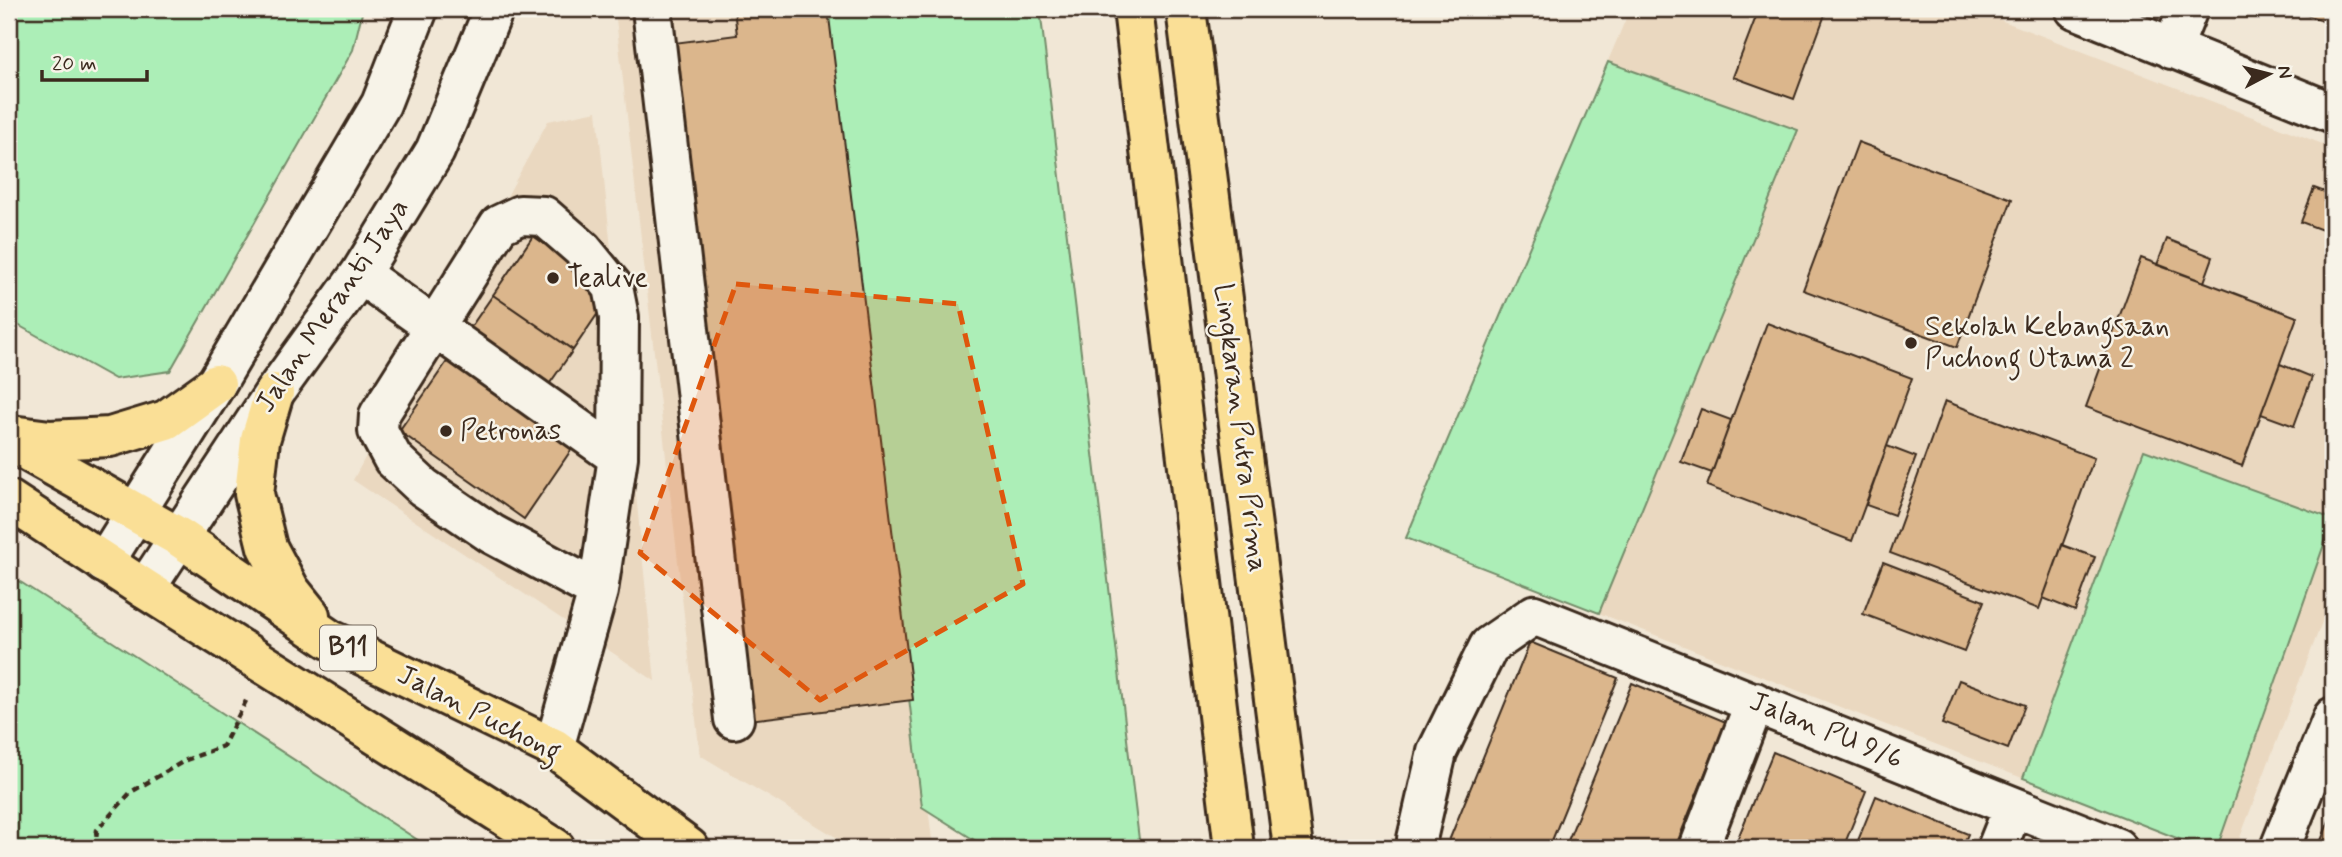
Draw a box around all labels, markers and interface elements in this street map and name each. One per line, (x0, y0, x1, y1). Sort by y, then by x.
scale bar (42, 38, 147, 82)
north arrow (2234, 38, 2304, 108)
text: 20 m (52, 50, 97, 78)
text: N (2271, 64, 2298, 80)
street label: Jalan Meranti Jaya (248, 192, 418, 420)
place label: Tealive (567, 260, 648, 297)
marker: Tealive (545, 270, 561, 286)
street label: Lingkaran Putra Prima (1202, 282, 1276, 575)
place label: Sekolah Kebangsaan Puchong Utama 2 (1925, 309, 2169, 381)
marker: Sekolah Kebangsaan Puchong Utama 2 (1903, 335, 1919, 351)
place label: Petronas (460, 413, 561, 450)
marker: Petronas (438, 423, 454, 439)
road number: B11 (320, 626, 376, 670)
street label: Jalan Puchong (389, 657, 567, 774)
street label: Jalan PU 9/6 (1744, 683, 1908, 779)

